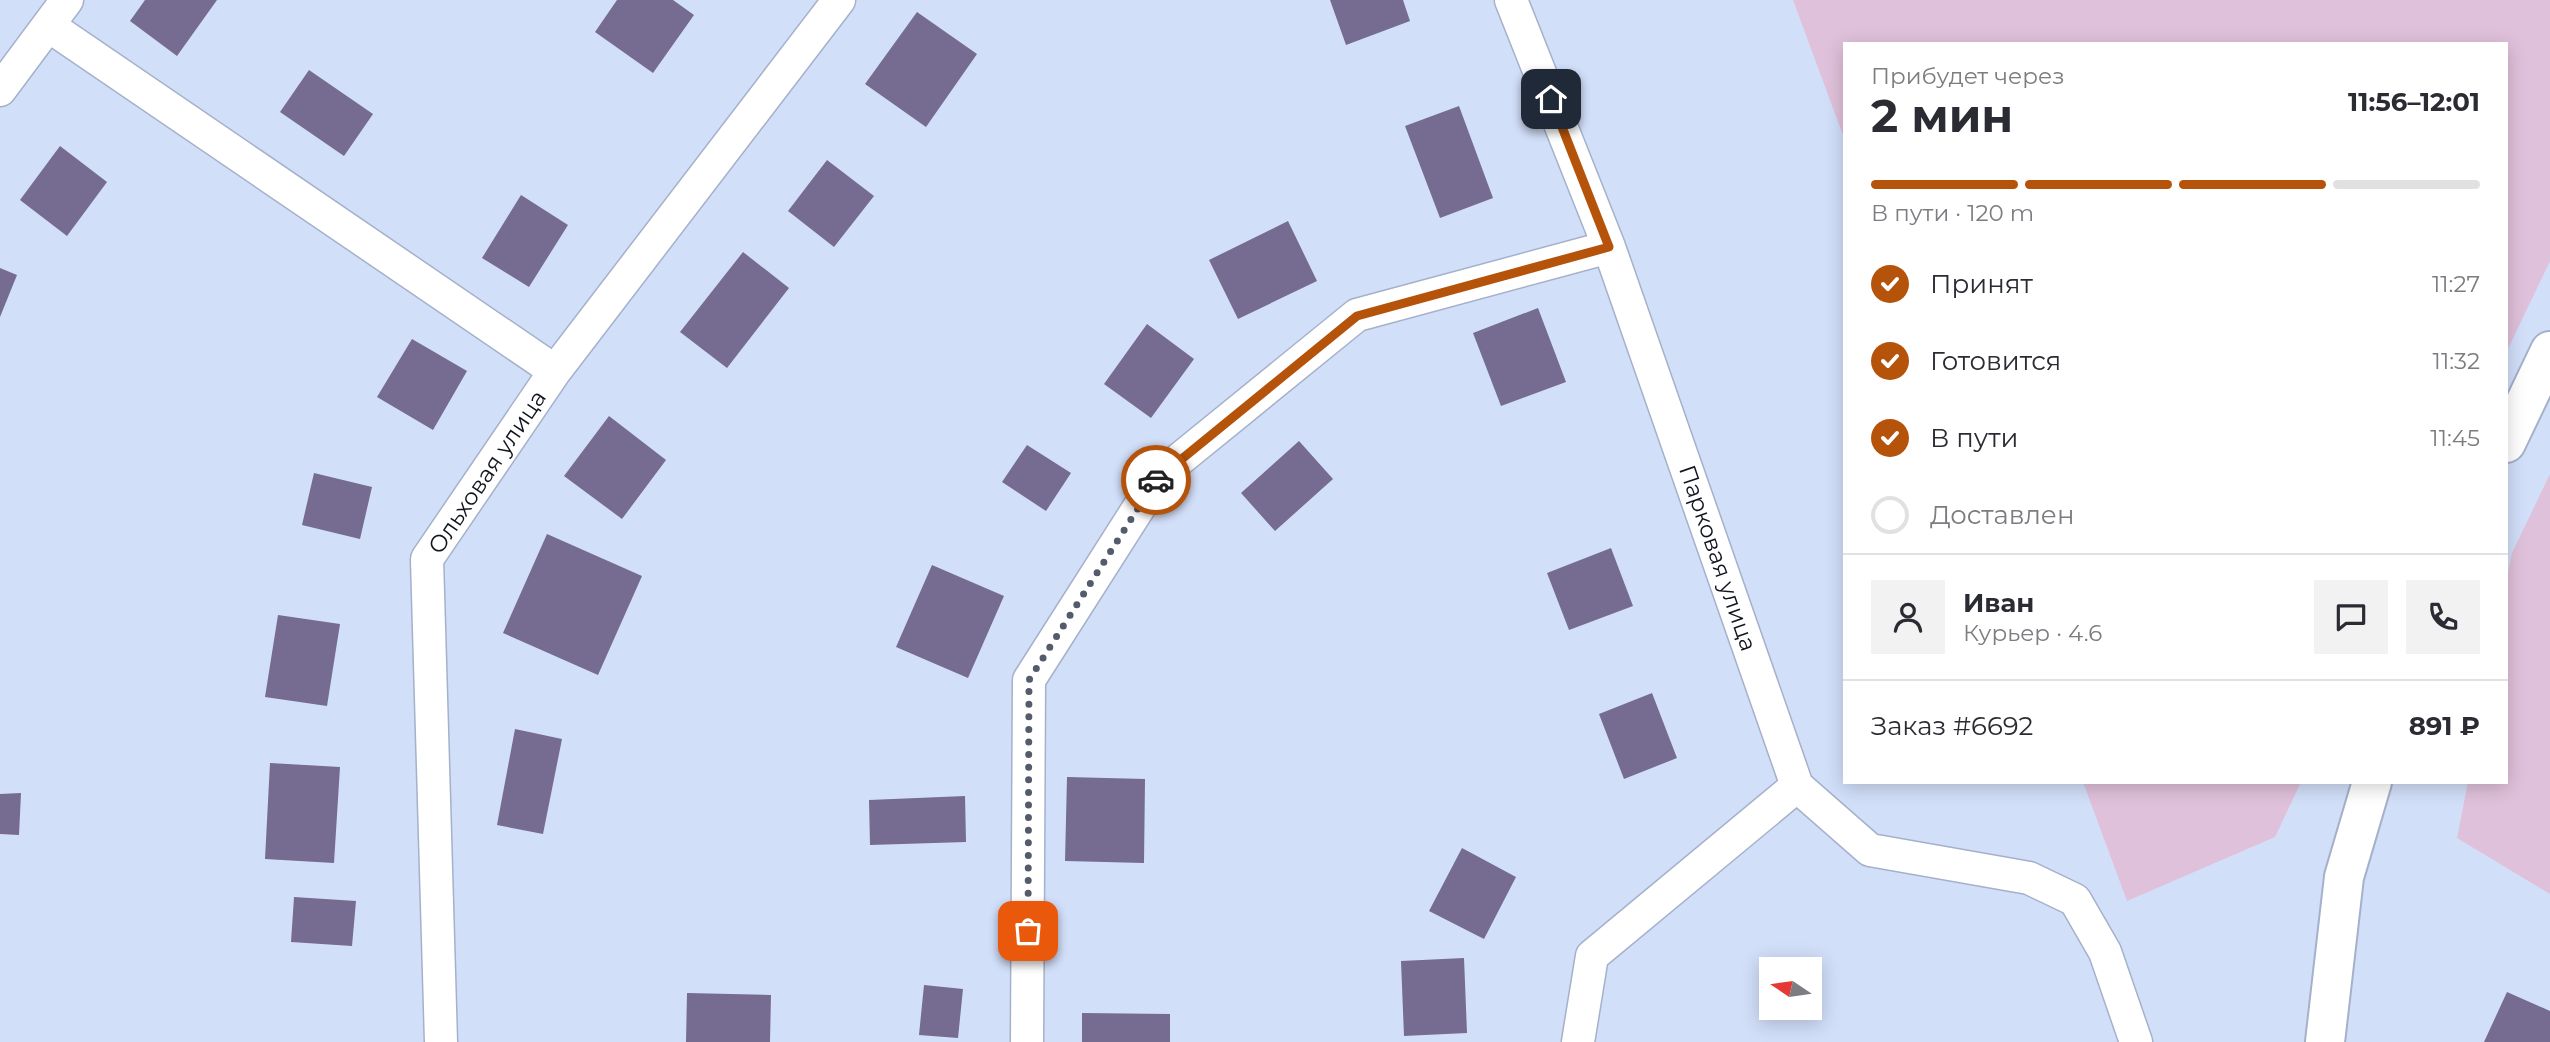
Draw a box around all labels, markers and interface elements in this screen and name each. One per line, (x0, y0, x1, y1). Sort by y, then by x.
text: Прибудет через (1871, 62, 2065, 90)
pin (1521, 69, 1581, 129)
icon: home (1532, 80, 1570, 118)
text: 11:56–12:01 (2348, 86, 2480, 118)
text: 2 мин (1871, 87, 2013, 144)
text: В пути · 120 m (1871, 199, 2034, 227)
icon: check (1871, 265, 1909, 303)
text: Принят (1930, 268, 2033, 300)
text: 11:27 (2432, 270, 2480, 298)
icon: check (1871, 342, 1909, 380)
text: Готовится (1930, 345, 2061, 377)
text: 11:32 (2433, 347, 2480, 375)
street label: Ольховая улица (422, 385, 552, 559)
icon: check (1871, 419, 1909, 457)
text: В пути (1930, 422, 2019, 454)
text: 11:45 (2430, 424, 2480, 452)
courier (1121, 445, 1191, 515)
icon: car (1137, 461, 1175, 499)
street label: Парковая улица (1673, 461, 1763, 655)
text: Доставлен (1930, 499, 2075, 531)
button: person (1871, 580, 1945, 654)
button: chat (2314, 580, 2388, 654)
button: phone (2406, 580, 2480, 654)
text: Иван (1963, 587, 2034, 619)
text: Курьер · 4.6 (1963, 619, 2102, 647)
text: Заказ #6692 (1871, 710, 2033, 742)
text: 891 ₽ (2409, 710, 2480, 742)
pin (998, 901, 1058, 961)
icon: bag (1009, 912, 1047, 950)
north arrow (1759, 957, 1822, 1020)
map controls (1759, 957, 1822, 1020)

